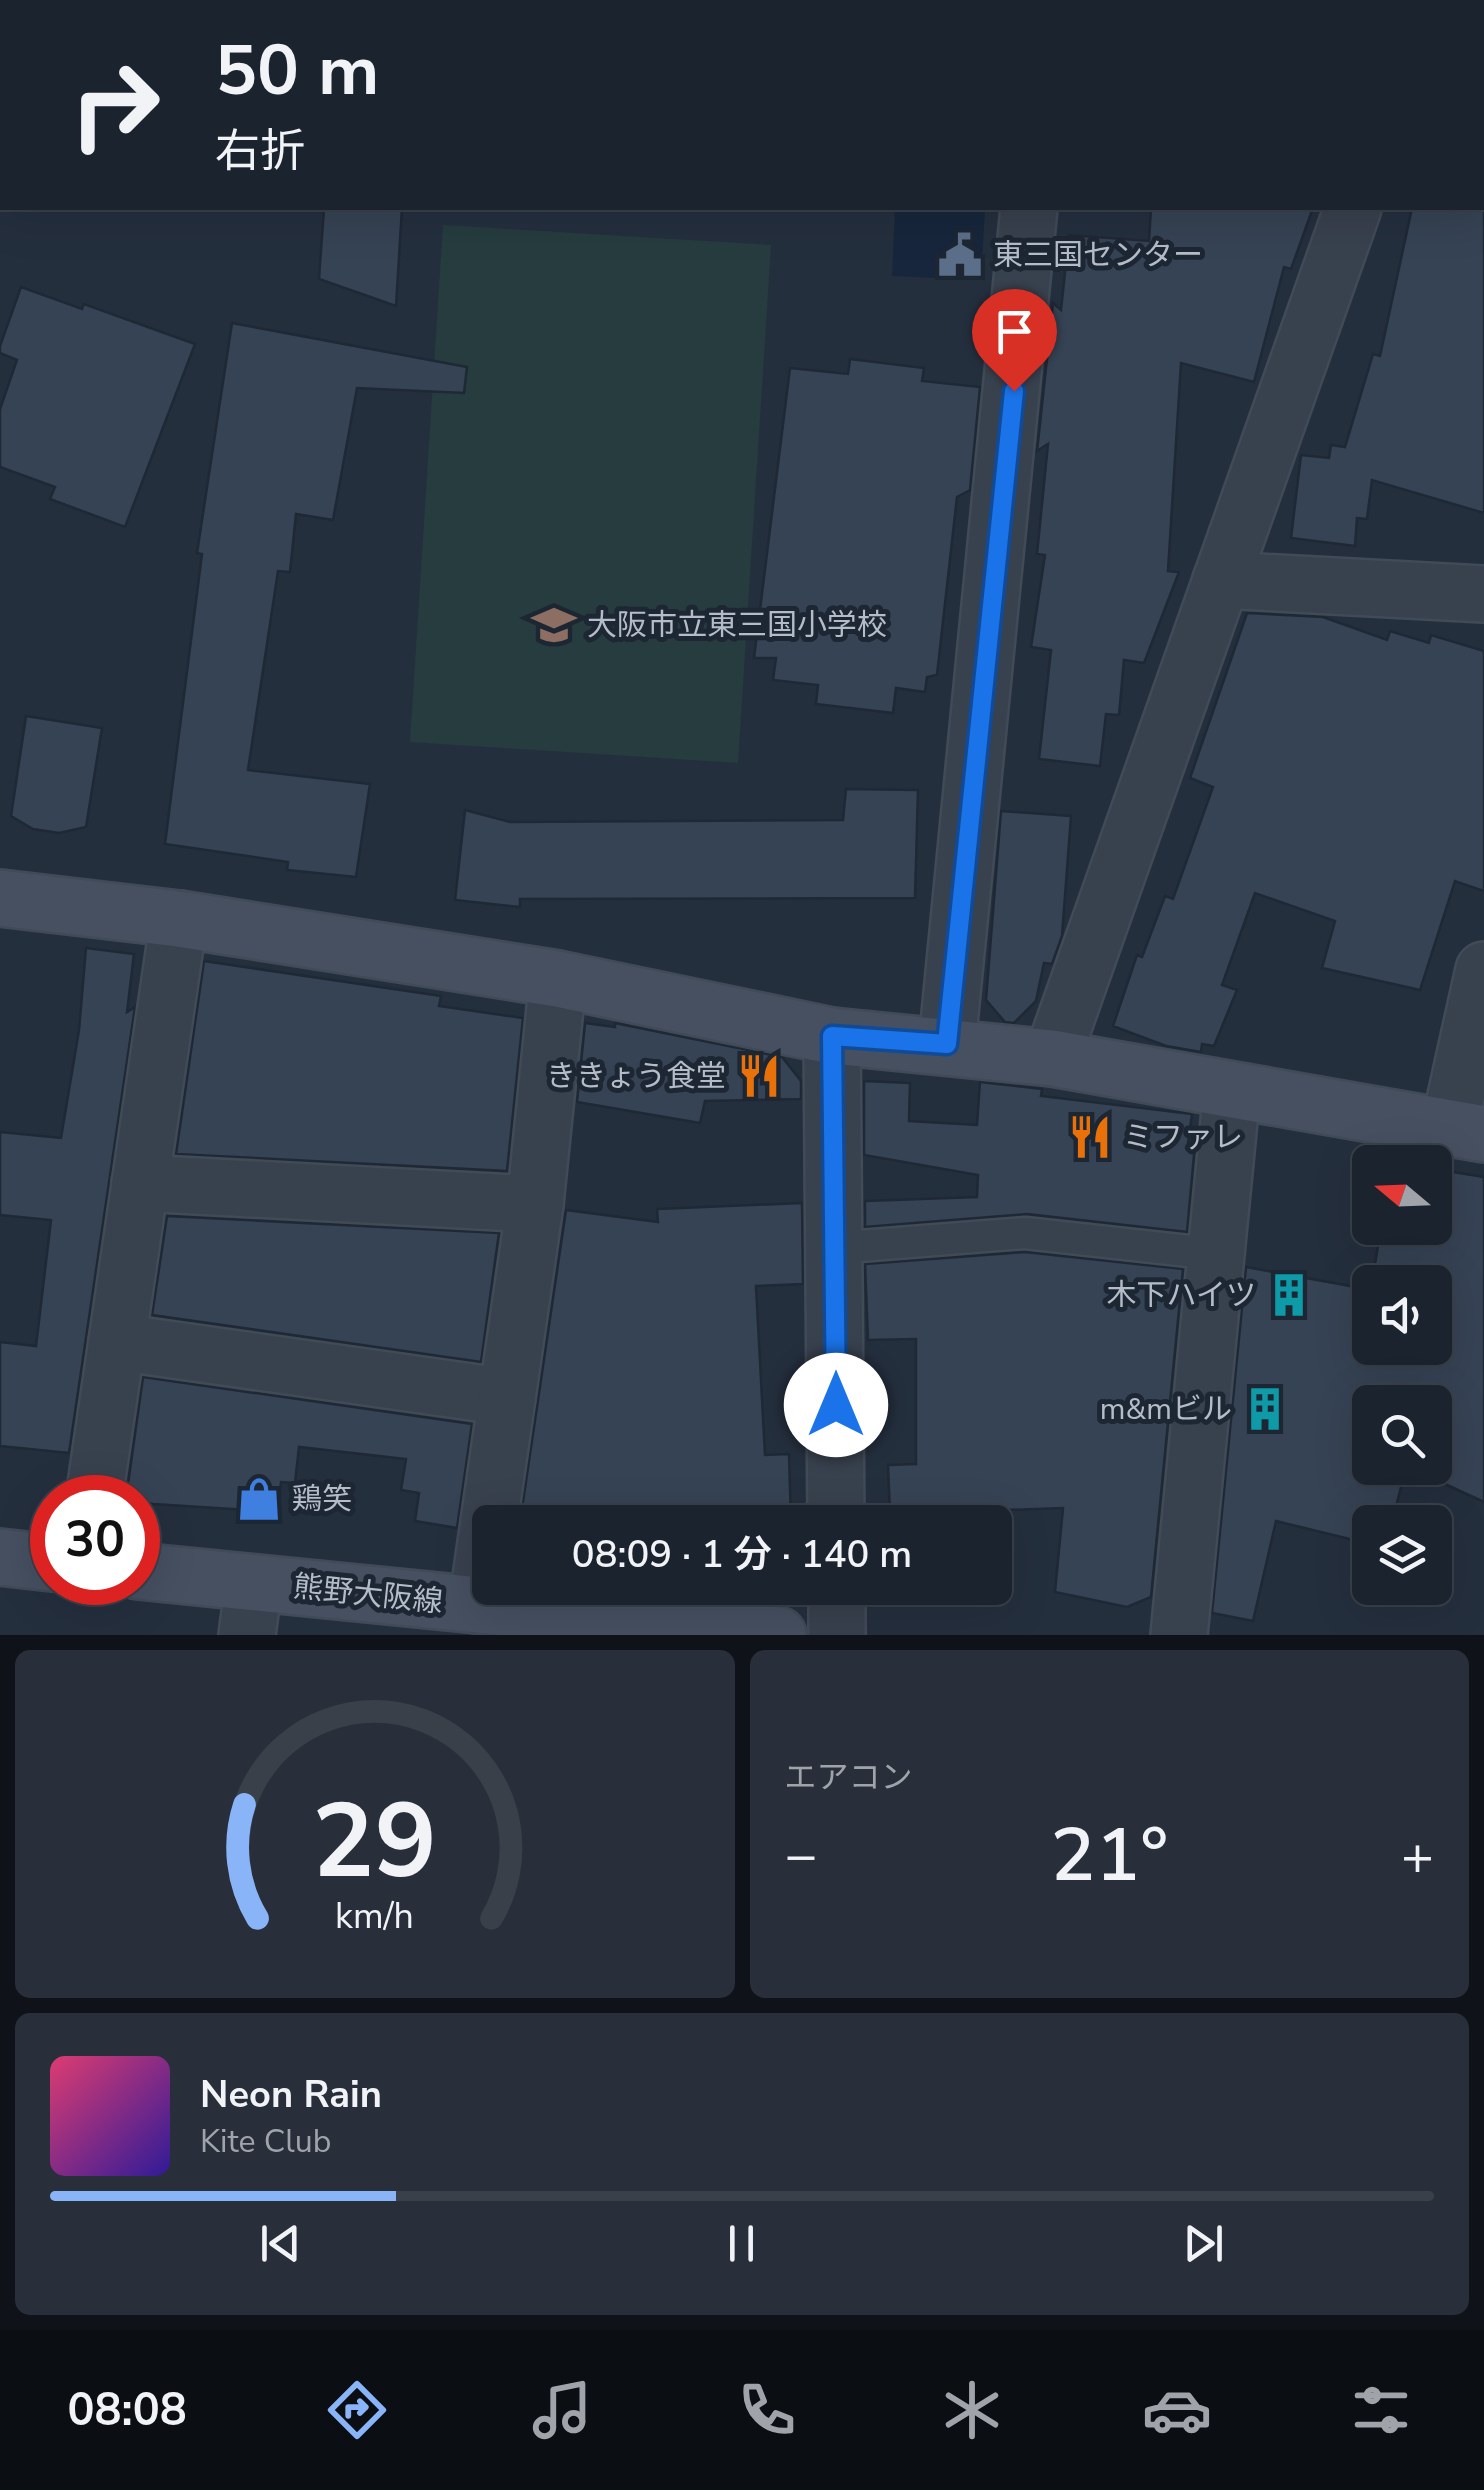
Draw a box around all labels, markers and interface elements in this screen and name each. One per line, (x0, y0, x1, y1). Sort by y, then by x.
text: 50 m (215, 23, 379, 119)
icon: right (50, 40, 180, 170)
text: 右折 (215, 121, 305, 182)
public building icon: 東三国センター (936, 231, 984, 279)
place label: 東三国センター (993, 235, 1203, 276)
pin (972, 289, 1057, 392)
icon: arrive (987, 304, 1042, 359)
school or university icon: 大阪市立東三国小学校 (530, 601, 578, 649)
place label: 大阪市立東三国小学校 (587, 605, 887, 646)
restaurant icon: ききょう食堂 (735, 1052, 783, 1100)
place label: ききょう食堂 (546, 1056, 726, 1097)
restaurant icon: ミファレ (1066, 1113, 1114, 1161)
place label: ミファレ (1123, 1117, 1243, 1158)
north arrow (1352, 1145, 1452, 1245)
map controls (1352, 1145, 1452, 1605)
button: sound (1352, 1265, 1452, 1365)
building icon: 木下ハイツ (1265, 1271, 1313, 1319)
place label: 木下ハイツ (1107, 1275, 1256, 1316)
position arrow (784, 1353, 888, 1457)
building icon: m&mビル (1241, 1385, 1289, 1433)
button: search (1352, 1385, 1452, 1485)
place label: m&mビル (1100, 1389, 1232, 1430)
speed limit sign: 30 (30, 1475, 160, 1605)
shop icon: 鶏笑 (235, 1475, 283, 1523)
place label: 鶏笑 (292, 1479, 352, 1520)
button: layers (1352, 1505, 1452, 1605)
text: 08:09 · 1 分 · 140 m (572, 1529, 912, 1580)
street label: 熊野大阪線 (291, 1566, 445, 1623)
text: エアコン (785, 1756, 913, 1799)
text: 29 (312, 1771, 437, 1913)
text: 21° (1050, 1804, 1168, 1906)
text: − (785, 1818, 818, 1893)
text: + (1401, 1818, 1434, 1893)
text: km/h (335, 1892, 414, 1941)
text: Neon Rain (200, 2069, 382, 2120)
text: Kite Club (200, 2120, 331, 2163)
icon: previous (253, 2216, 308, 2271)
icon: pause (714, 2216, 769, 2271)
icon: next (1176, 2216, 1231, 2271)
icon: directions (322, 2375, 392, 2445)
icon: music (527, 2375, 597, 2445)
icon: phone (732, 2375, 802, 2445)
icon: climate (937, 2375, 1007, 2445)
icon: car (1142, 2375, 1212, 2445)
icon: filters (1346, 2375, 1416, 2445)
text: 08:08 (67, 2380, 187, 2441)

